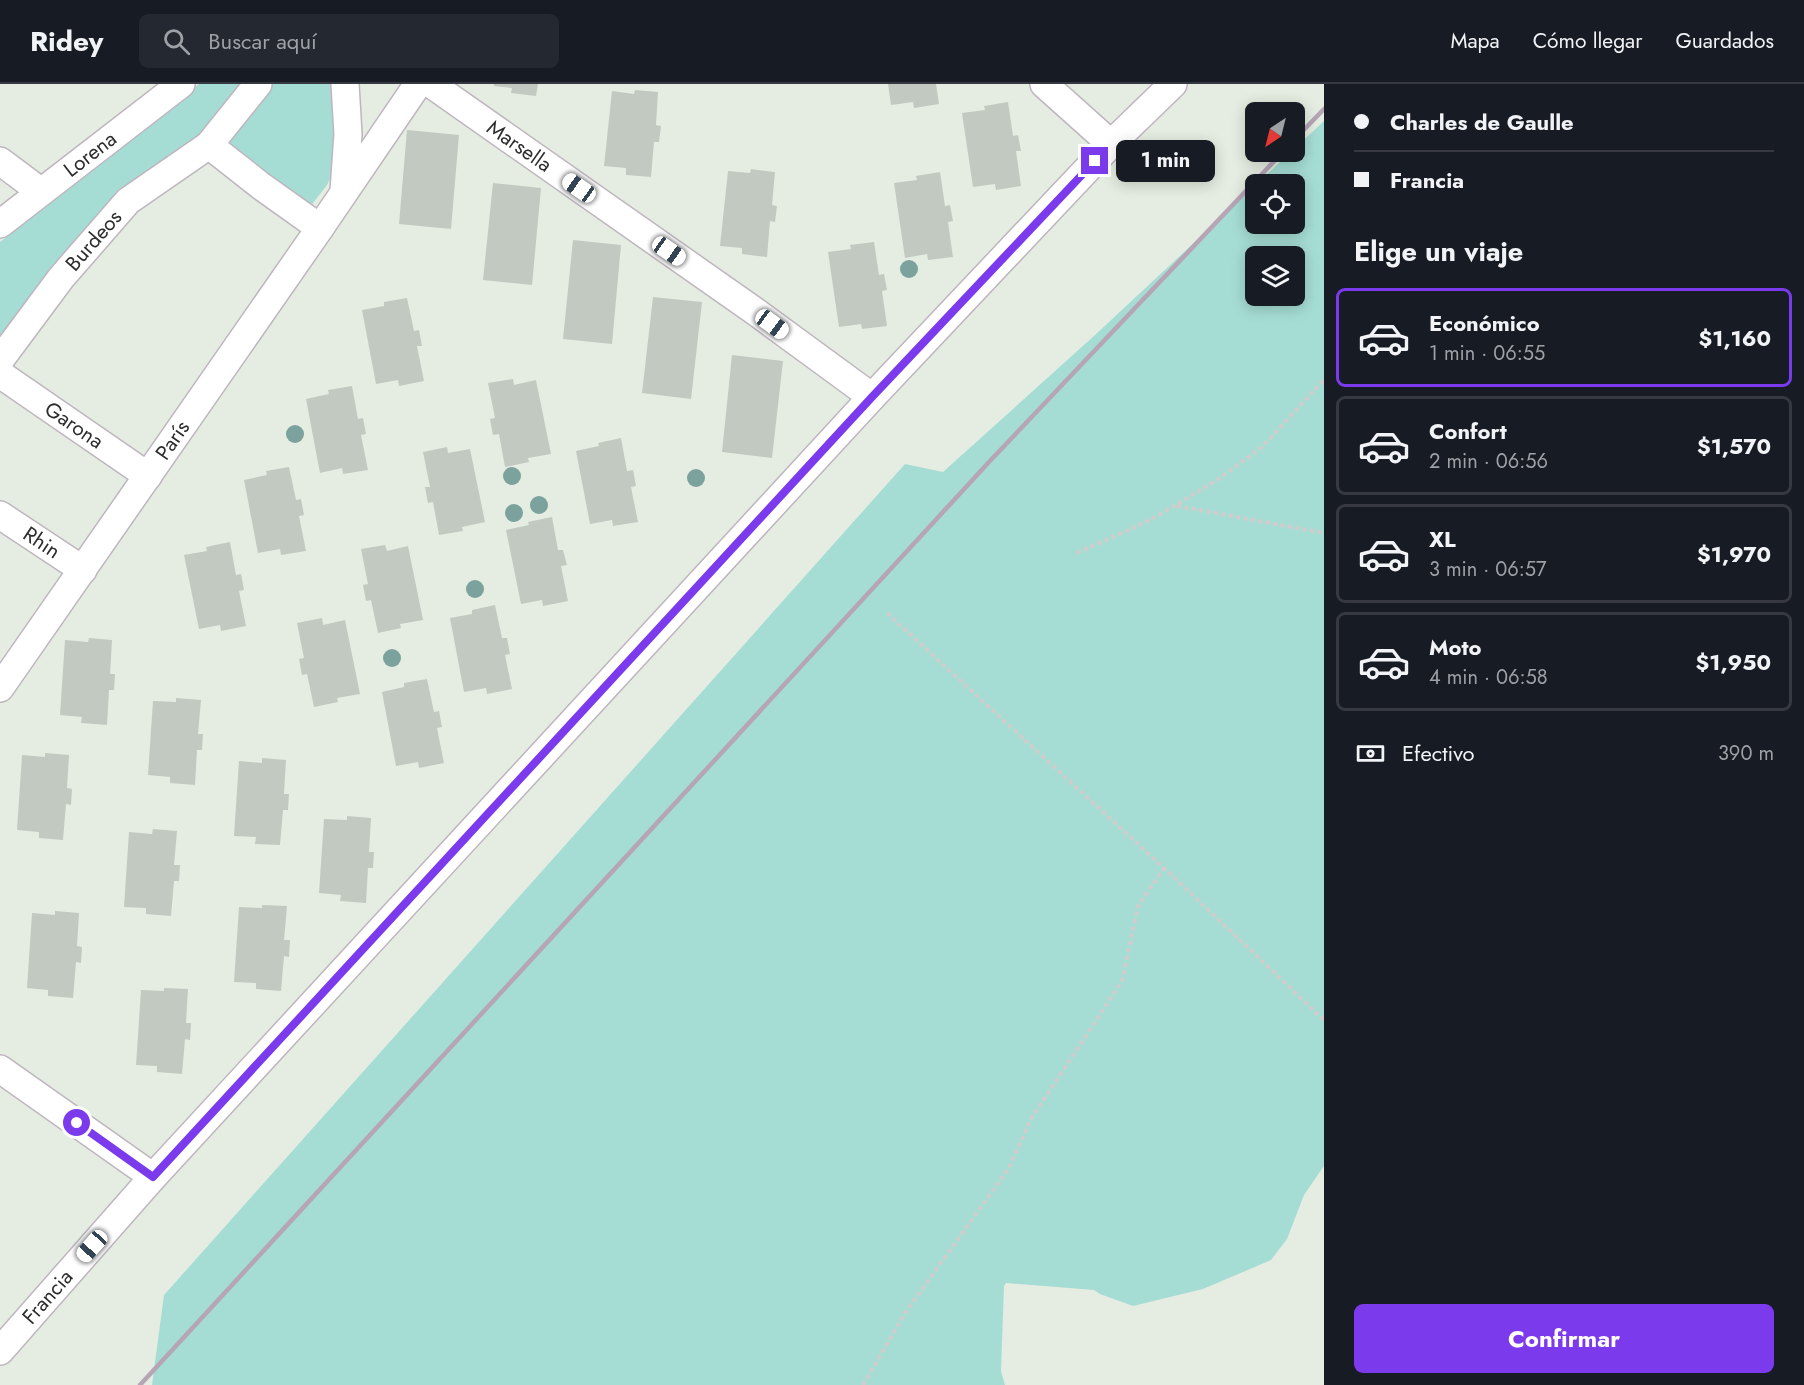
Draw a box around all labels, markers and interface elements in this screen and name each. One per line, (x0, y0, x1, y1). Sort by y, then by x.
search box (139, 14, 559, 68)
text: Ridey (30, 21, 103, 62)
icon: search (160, 25, 193, 58)
text: Buscar aquí (208, 25, 317, 57)
text: Mapa (1450, 26, 1500, 56)
text: Cómo llegar (1533, 26, 1642, 56)
text: Guardados (1675, 26, 1774, 56)
north arrow (1245, 102, 1305, 162)
map controls (1245, 102, 1305, 306)
text: Charles de Gaulle (1390, 106, 1574, 138)
street label: Marsella (481, 113, 558, 179)
street label: Lorena (57, 124, 123, 184)
callout: 1 min (1116, 140, 1215, 182)
text: 1 min (1141, 146, 1190, 175)
route end (1081, 147, 1108, 174)
text: Francia (1390, 164, 1464, 196)
car (559, 170, 599, 206)
button: locate (1245, 174, 1305, 234)
street label: Burdeos (59, 203, 129, 278)
text: Elige un viaje (1354, 232, 1523, 271)
car (649, 233, 689, 269)
button: layers (1245, 246, 1305, 306)
car (752, 306, 792, 342)
text: Económico (1429, 307, 1540, 339)
icon: car (1357, 311, 1411, 365)
text: $1,160 (1699, 322, 1771, 354)
text: 1 min · 06:55 (1429, 339, 1545, 368)
street label: Garona (38, 394, 110, 456)
street label: París (148, 414, 197, 466)
text: Confort (1429, 415, 1507, 447)
icon: car (1357, 419, 1411, 473)
text: $1,570 (1697, 430, 1771, 462)
text: 2 min · 06:56 (1429, 447, 1548, 476)
street label: Rhin (17, 519, 66, 566)
text: XL (1429, 523, 1456, 555)
icon: car (1357, 527, 1411, 581)
text: $1,970 (1697, 538, 1771, 570)
text: 3 min · 06:57 (1429, 555, 1547, 584)
text: Moto (1429, 631, 1482, 663)
icon: car (1357, 635, 1411, 689)
text: $1,950 (1696, 646, 1771, 678)
text: 4 min · 06:58 (1429, 663, 1548, 692)
icon: cash (1354, 737, 1387, 770)
text: Efectivo (1402, 737, 1475, 769)
text: 390 m (1718, 739, 1774, 768)
route start (63, 1109, 90, 1136)
car (73, 1227, 111, 1265)
street label: Francia (15, 1263, 80, 1331)
button: Confirmar (1354, 1304, 1774, 1373)

